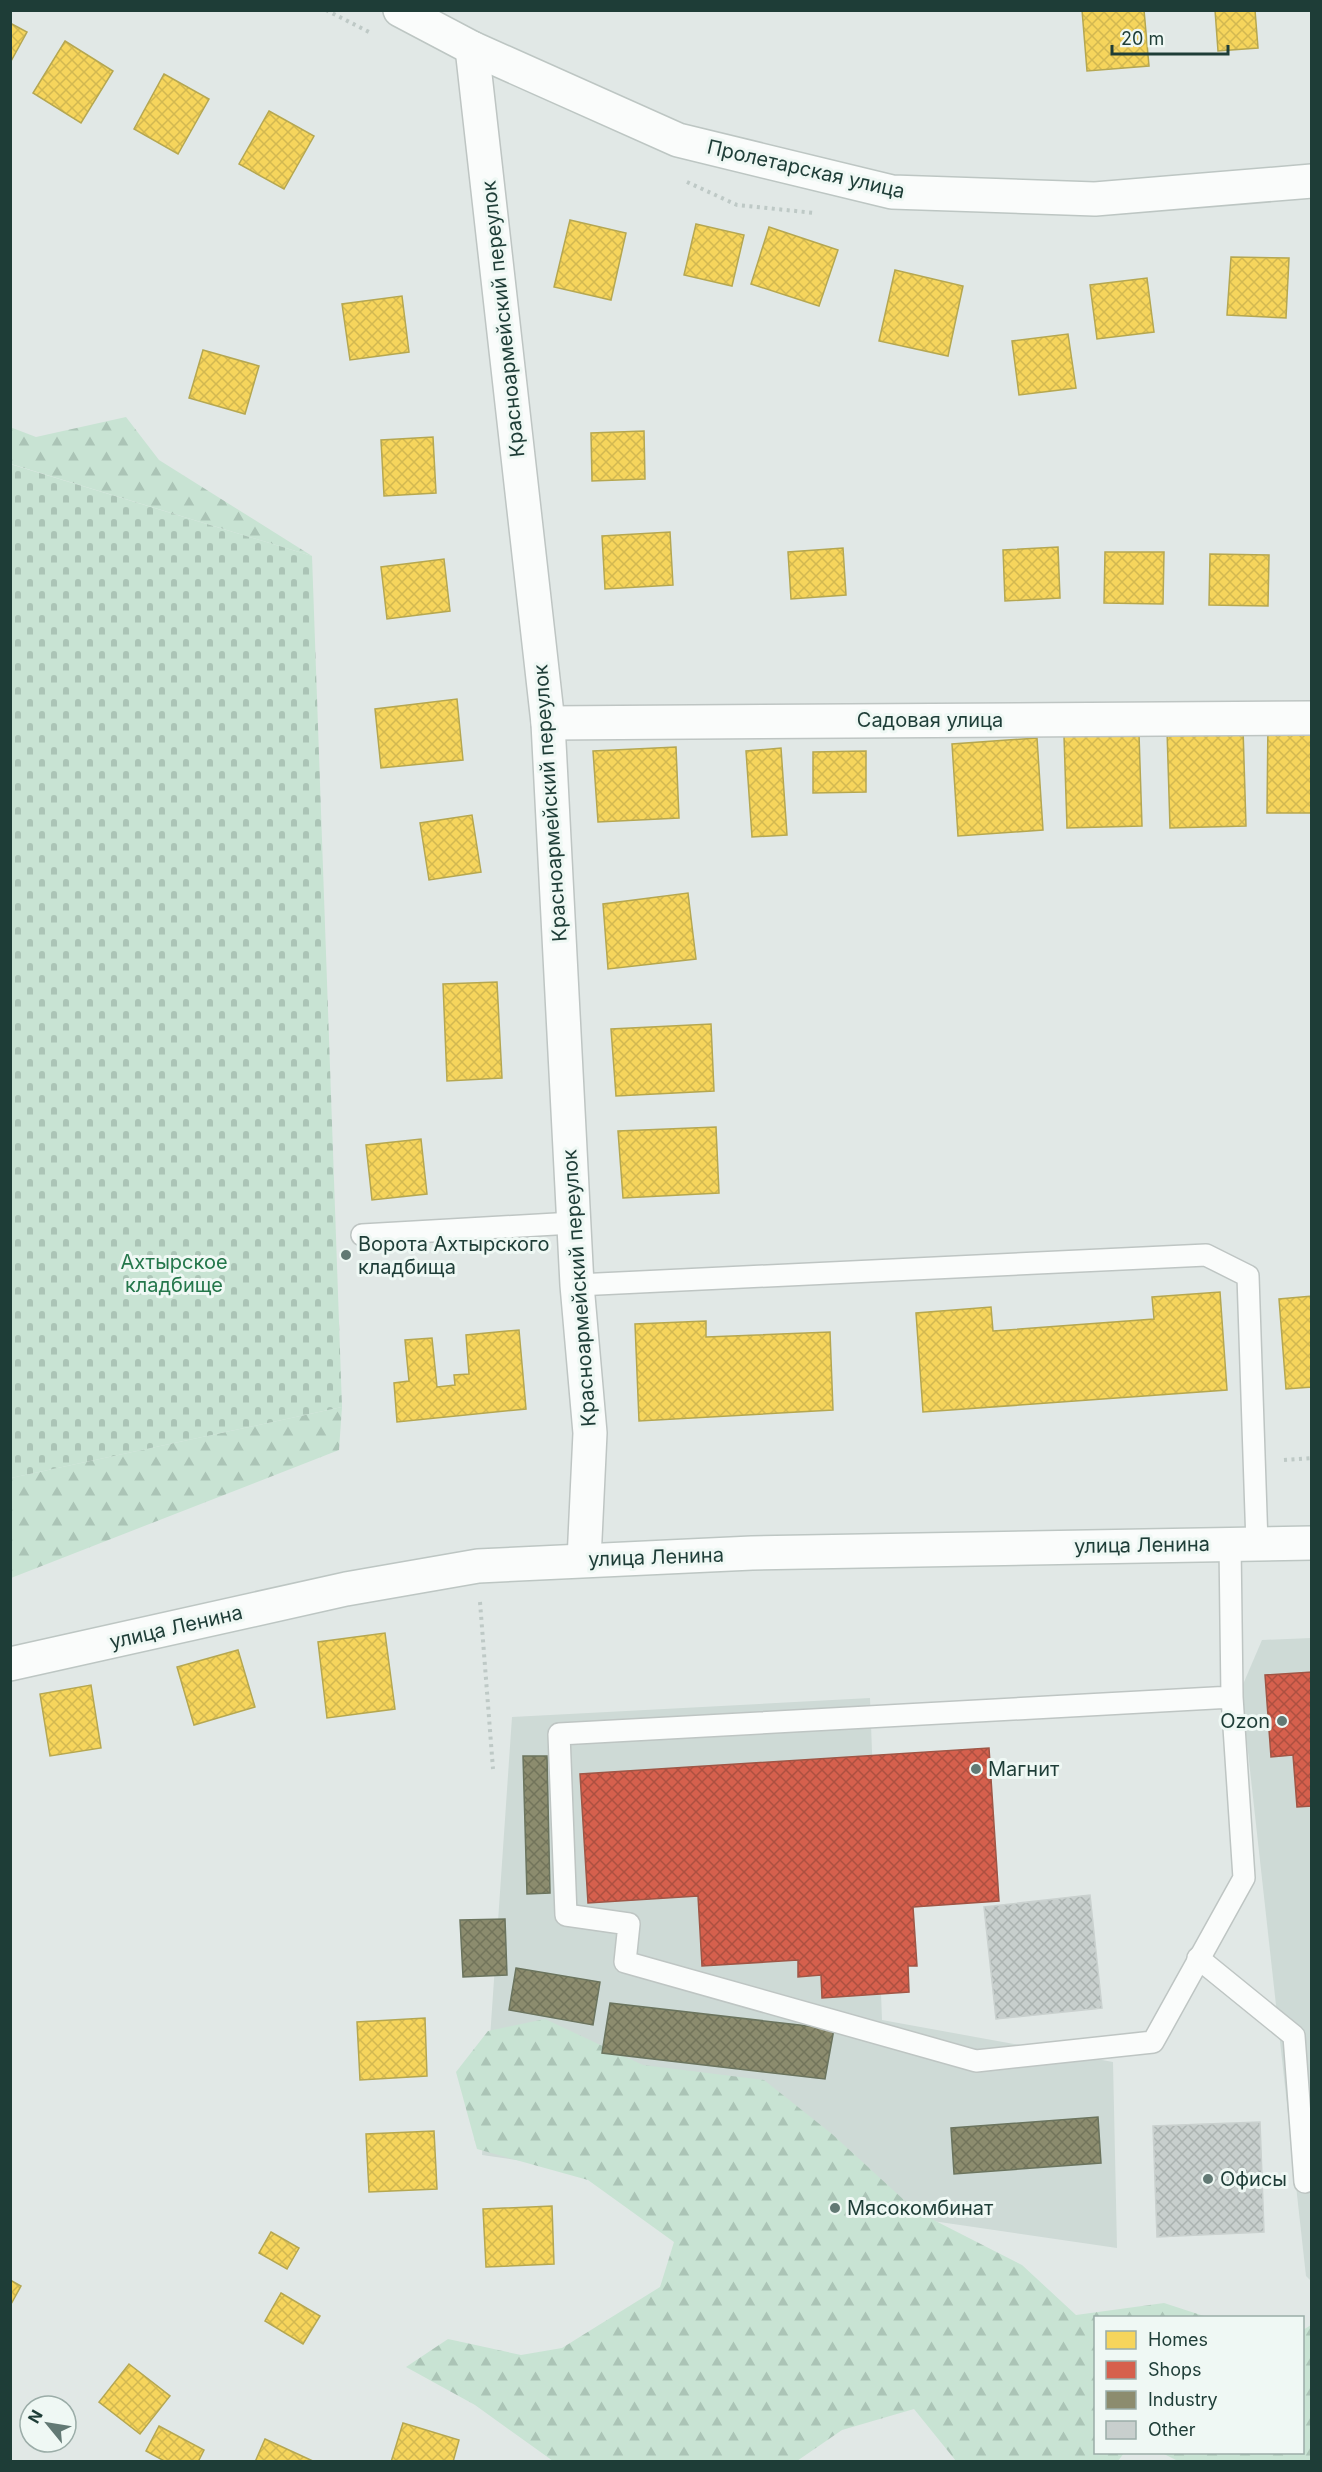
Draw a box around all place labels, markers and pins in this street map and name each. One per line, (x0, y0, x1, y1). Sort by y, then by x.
place label: Ворота Ахтырского кладбища (358, 1232, 549, 1279)
marker: Ворота Ахтырского кладбища (339, 1248, 353, 1262)
place label: Ozon (1220, 1709, 1270, 1733)
marker: Ozon (1275, 1714, 1289, 1728)
place label: Магнит (988, 1757, 1060, 1781)
marker: Магнит (969, 1762, 983, 1776)
place label: Офисы (1220, 2167, 1287, 2191)
marker: Офисы (1201, 2172, 1215, 2186)
place label: Мясокомбинат (847, 2196, 994, 2220)
marker: Мясокомбинат (828, 2201, 842, 2215)

